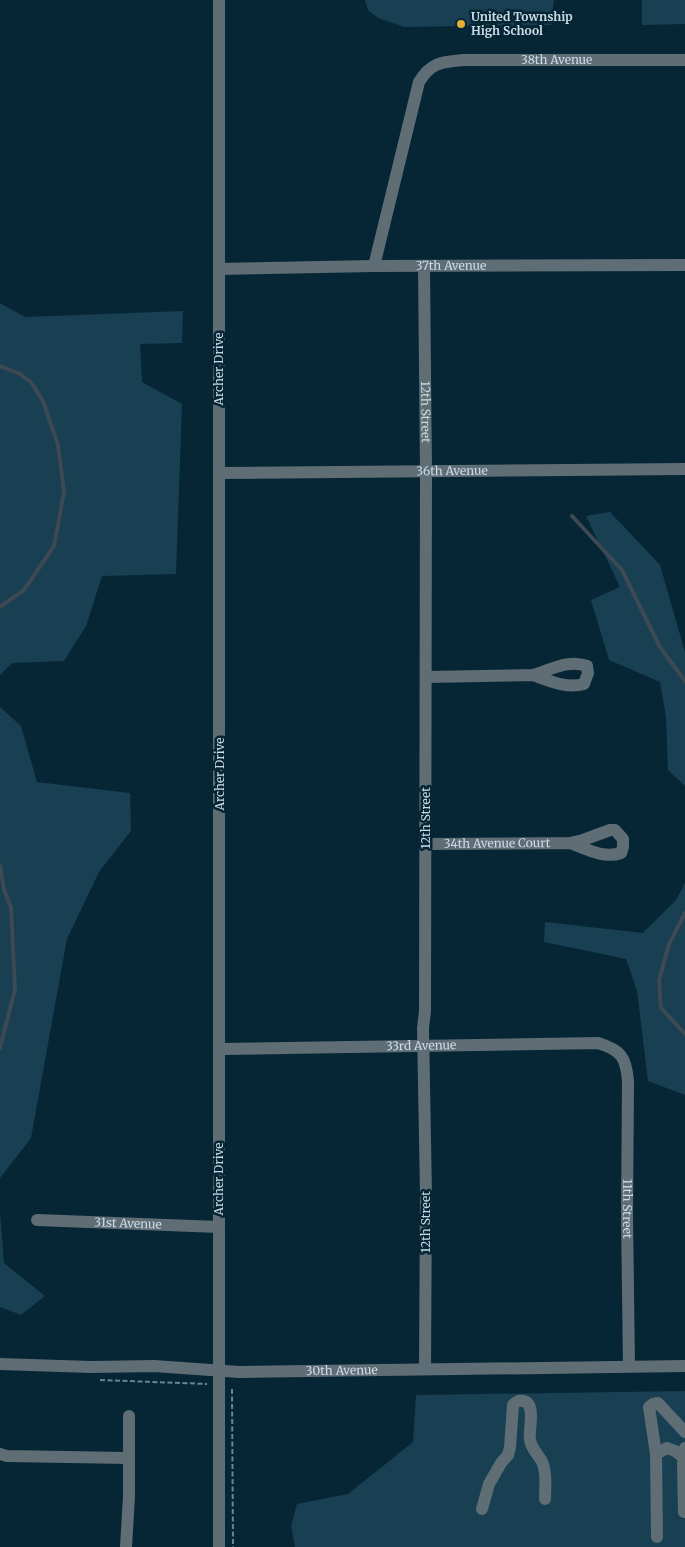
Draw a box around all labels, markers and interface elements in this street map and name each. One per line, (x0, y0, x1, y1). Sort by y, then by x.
place label: United Township High School (471, 9, 573, 38)
marker: United Township High School (455, 18, 467, 30)
street label: 38th Avenue (521, 52, 592, 67)
street label: 37th Avenue (416, 258, 486, 273)
street label: Archer Drive (211, 332, 226, 407)
street label: 12th Street (418, 381, 434, 443)
street label: 36th Avenue (416, 463, 488, 478)
street label: Archer Drive (212, 737, 227, 812)
street label: 12th Street (418, 787, 433, 849)
street label: 34th Avenue Court (444, 835, 551, 851)
street label: 33rd Avenue (386, 1037, 456, 1053)
street label: Archer Drive (211, 1142, 226, 1217)
street label: 11th Street (620, 1179, 635, 1239)
street label: 12th Street (418, 1191, 433, 1253)
street label: 31st Avenue (94, 1214, 162, 1232)
street label: 30th Avenue (306, 1362, 378, 1378)

